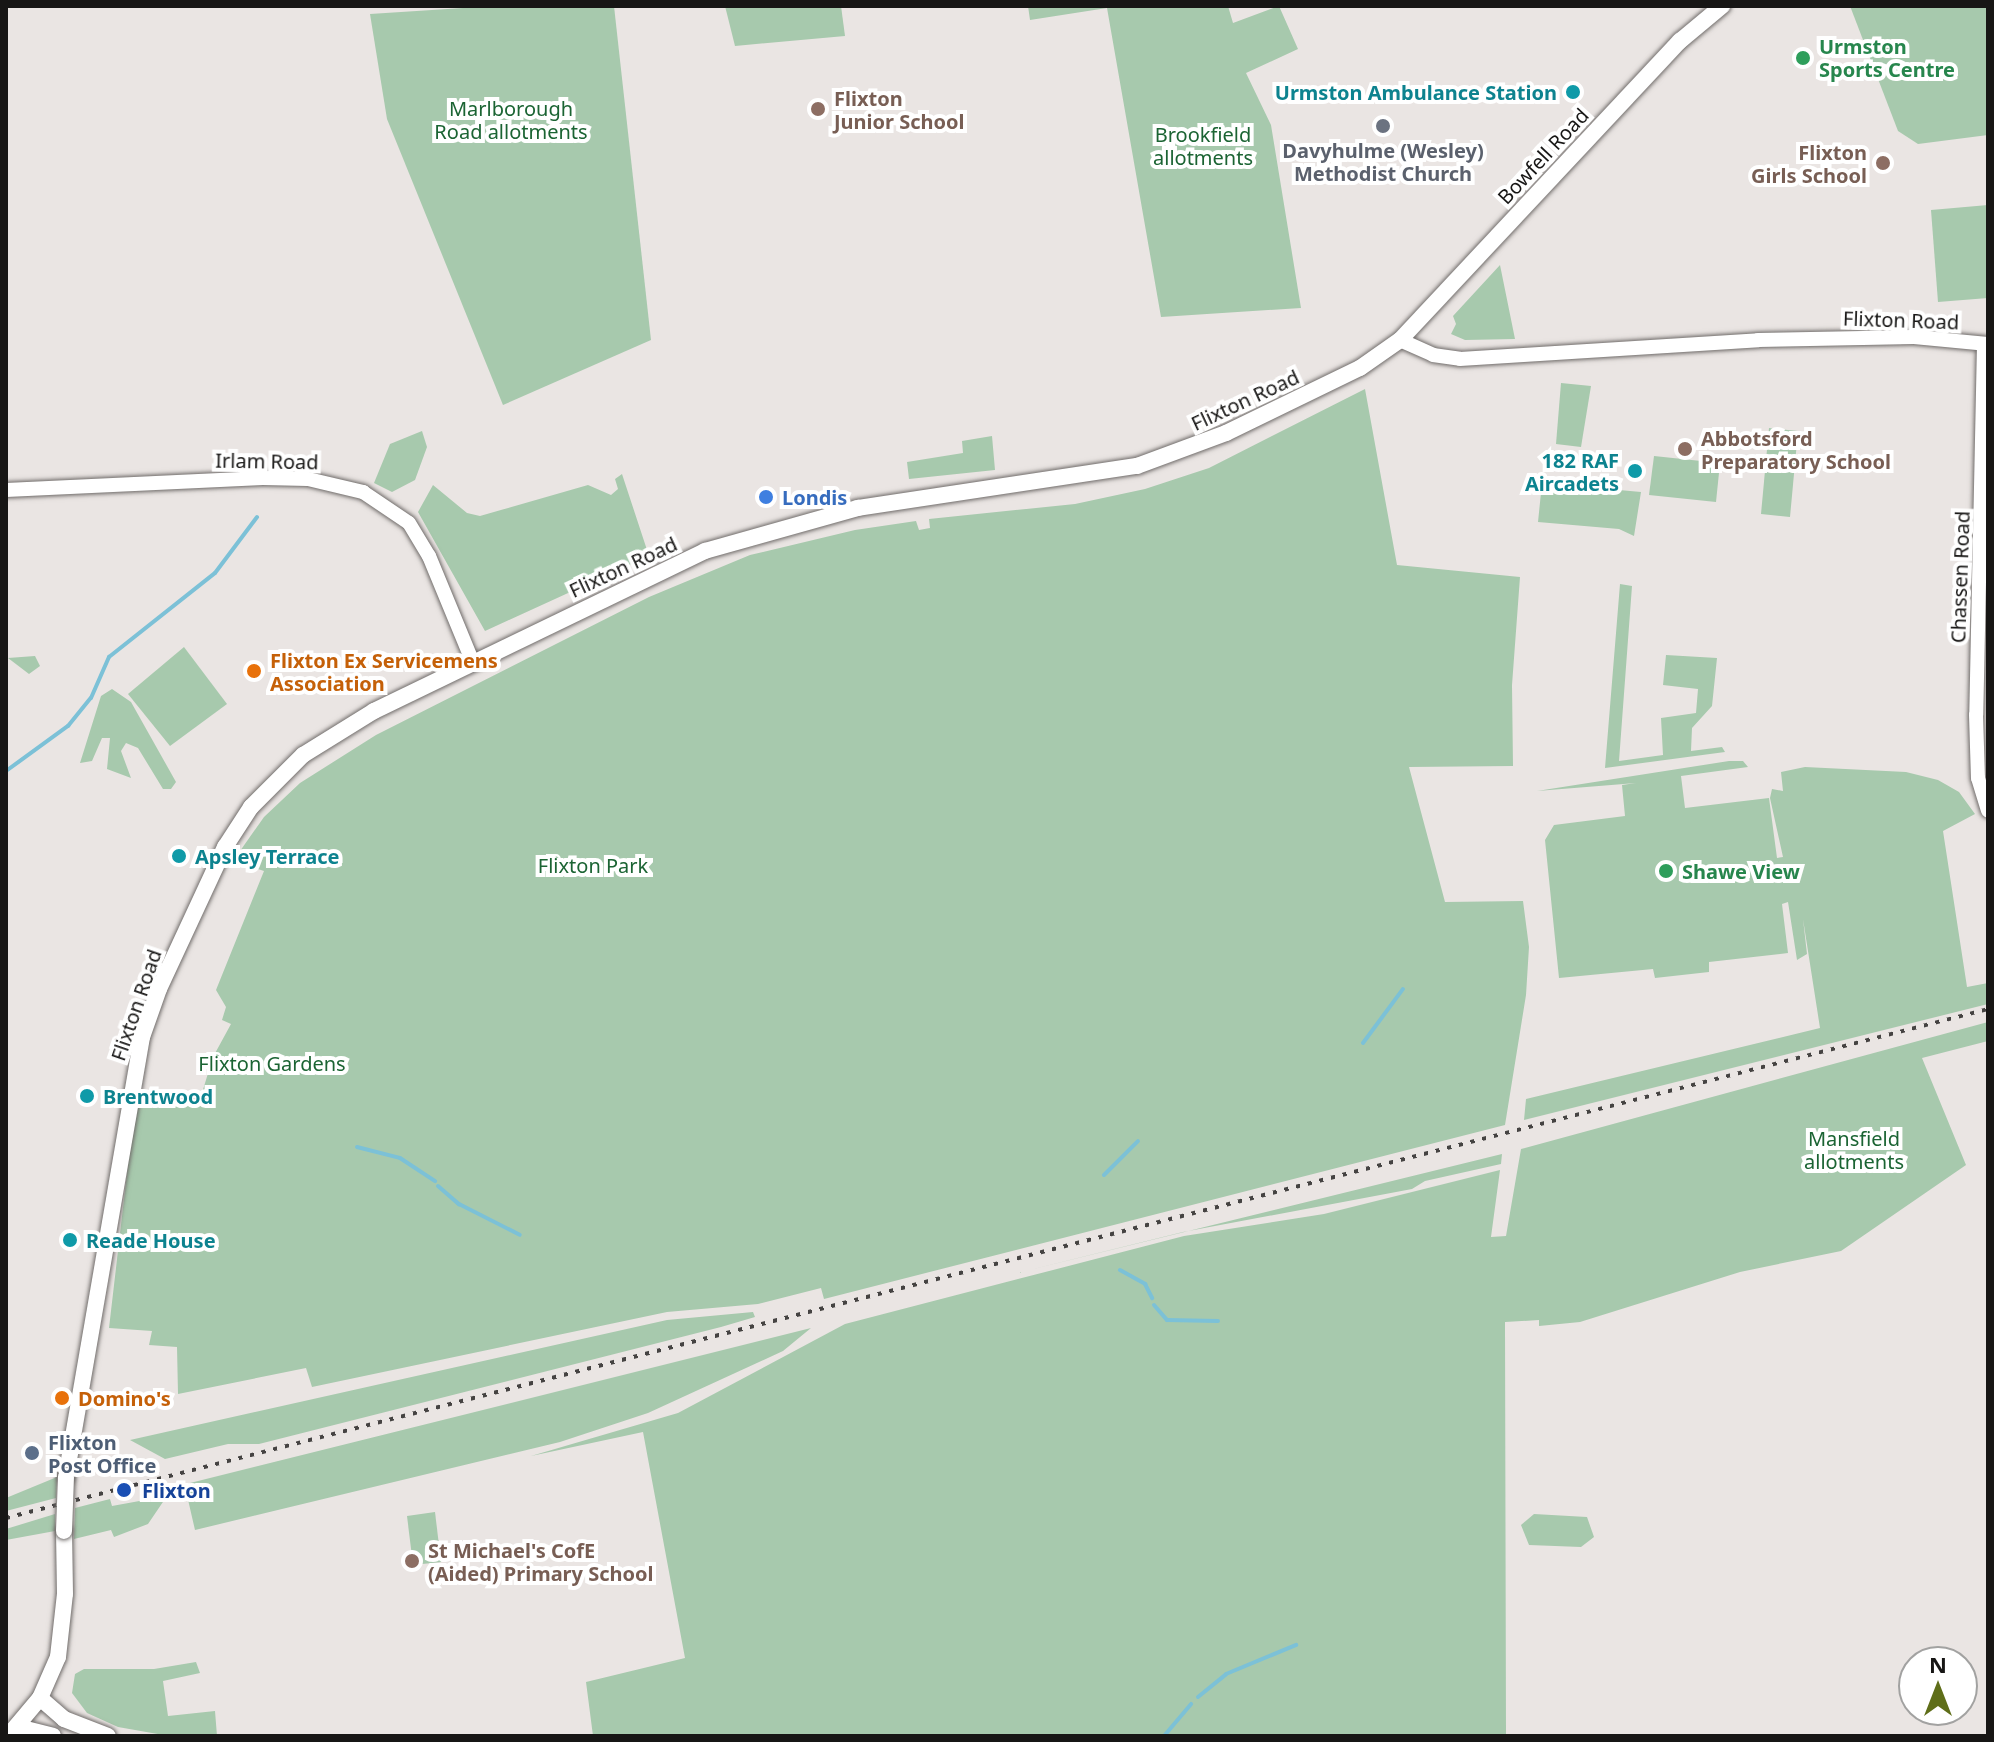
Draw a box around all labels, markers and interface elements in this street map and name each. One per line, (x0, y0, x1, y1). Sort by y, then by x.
place label: Urmston Sports Centre (1819, 34, 1955, 81)
marker: Urmston Sports Centre (1794, 49, 1812, 67)
place label: Urmston Ambulance Station (1275, 80, 1557, 104)
marker: Urmston Ambulance Station (1564, 83, 1582, 101)
place label: Flixton Junior School (834, 86, 965, 133)
park label: Marlborough Road allotments (434, 97, 588, 144)
marker: Flixton Junior School (809, 100, 827, 118)
street label: Bowfell Road (1493, 103, 1593, 209)
marker: Davyhulme (Wesley) Methodist Church (1374, 117, 1392, 135)
park label: Brookfield allotments (1153, 123, 1253, 170)
place label: Davyhulme (Wesley) Methodist Church (1282, 138, 1484, 185)
place label: Flixton Girls School (1751, 140, 1867, 187)
marker: Flixton Girls School (1874, 154, 1892, 172)
street label: Flixton Road (1843, 306, 1959, 334)
street label: Flixton Road (1187, 365, 1303, 435)
place label: Abbotsford Preparatory School (1701, 426, 1891, 473)
marker: Abbotsford Preparatory School (1676, 440, 1694, 458)
street label: Irlam Road (215, 448, 319, 474)
place label: 182 RAF Aircadets (1525, 448, 1619, 495)
marker: 182 RAF Aircadets (1626, 462, 1644, 480)
place label: Londis (782, 485, 847, 509)
marker: Londis (757, 488, 775, 506)
street label: Chassen Road (1946, 510, 1974, 644)
street label: Flixton Road (565, 532, 681, 602)
place label: Flixton Ex Servicemens Association (270, 648, 498, 695)
marker: Flixton Ex Servicemens Association (245, 662, 263, 680)
place label: Apsley Terrace (195, 844, 339, 868)
marker: Apsley Terrace (170, 847, 188, 865)
park label: Flixton Park (538, 853, 648, 877)
place label: Shawe View (1682, 859, 1800, 883)
marker: Shawe View (1657, 862, 1675, 880)
street label: Flixton Road (106, 946, 166, 1064)
park label: Flixton Gardens (198, 1051, 346, 1075)
place label: Brentwood (103, 1084, 213, 1108)
marker: Brentwood (78, 1087, 96, 1105)
park label: Mansfield allotments (1804, 1127, 1904, 1174)
place label: Reade House (86, 1228, 216, 1252)
marker: Reade House (61, 1231, 79, 1249)
place label: Domino's (78, 1386, 171, 1410)
marker: Domino's (53, 1389, 71, 1407)
place label: Flixton Post Office (48, 1430, 156, 1477)
marker: Flixton Post Office (23, 1444, 41, 1462)
place label: Flixton (142, 1478, 211, 1502)
marker: Flixton (113, 1479, 135, 1501)
place label: St Michael's CofE (Aided) Primary School (428, 1538, 653, 1585)
marker: St Michael's CofE (Aided) Primary School (403, 1552, 421, 1570)
north arrow (1898, 1646, 1978, 1726)
text: N (1929, 1649, 1947, 1679)

